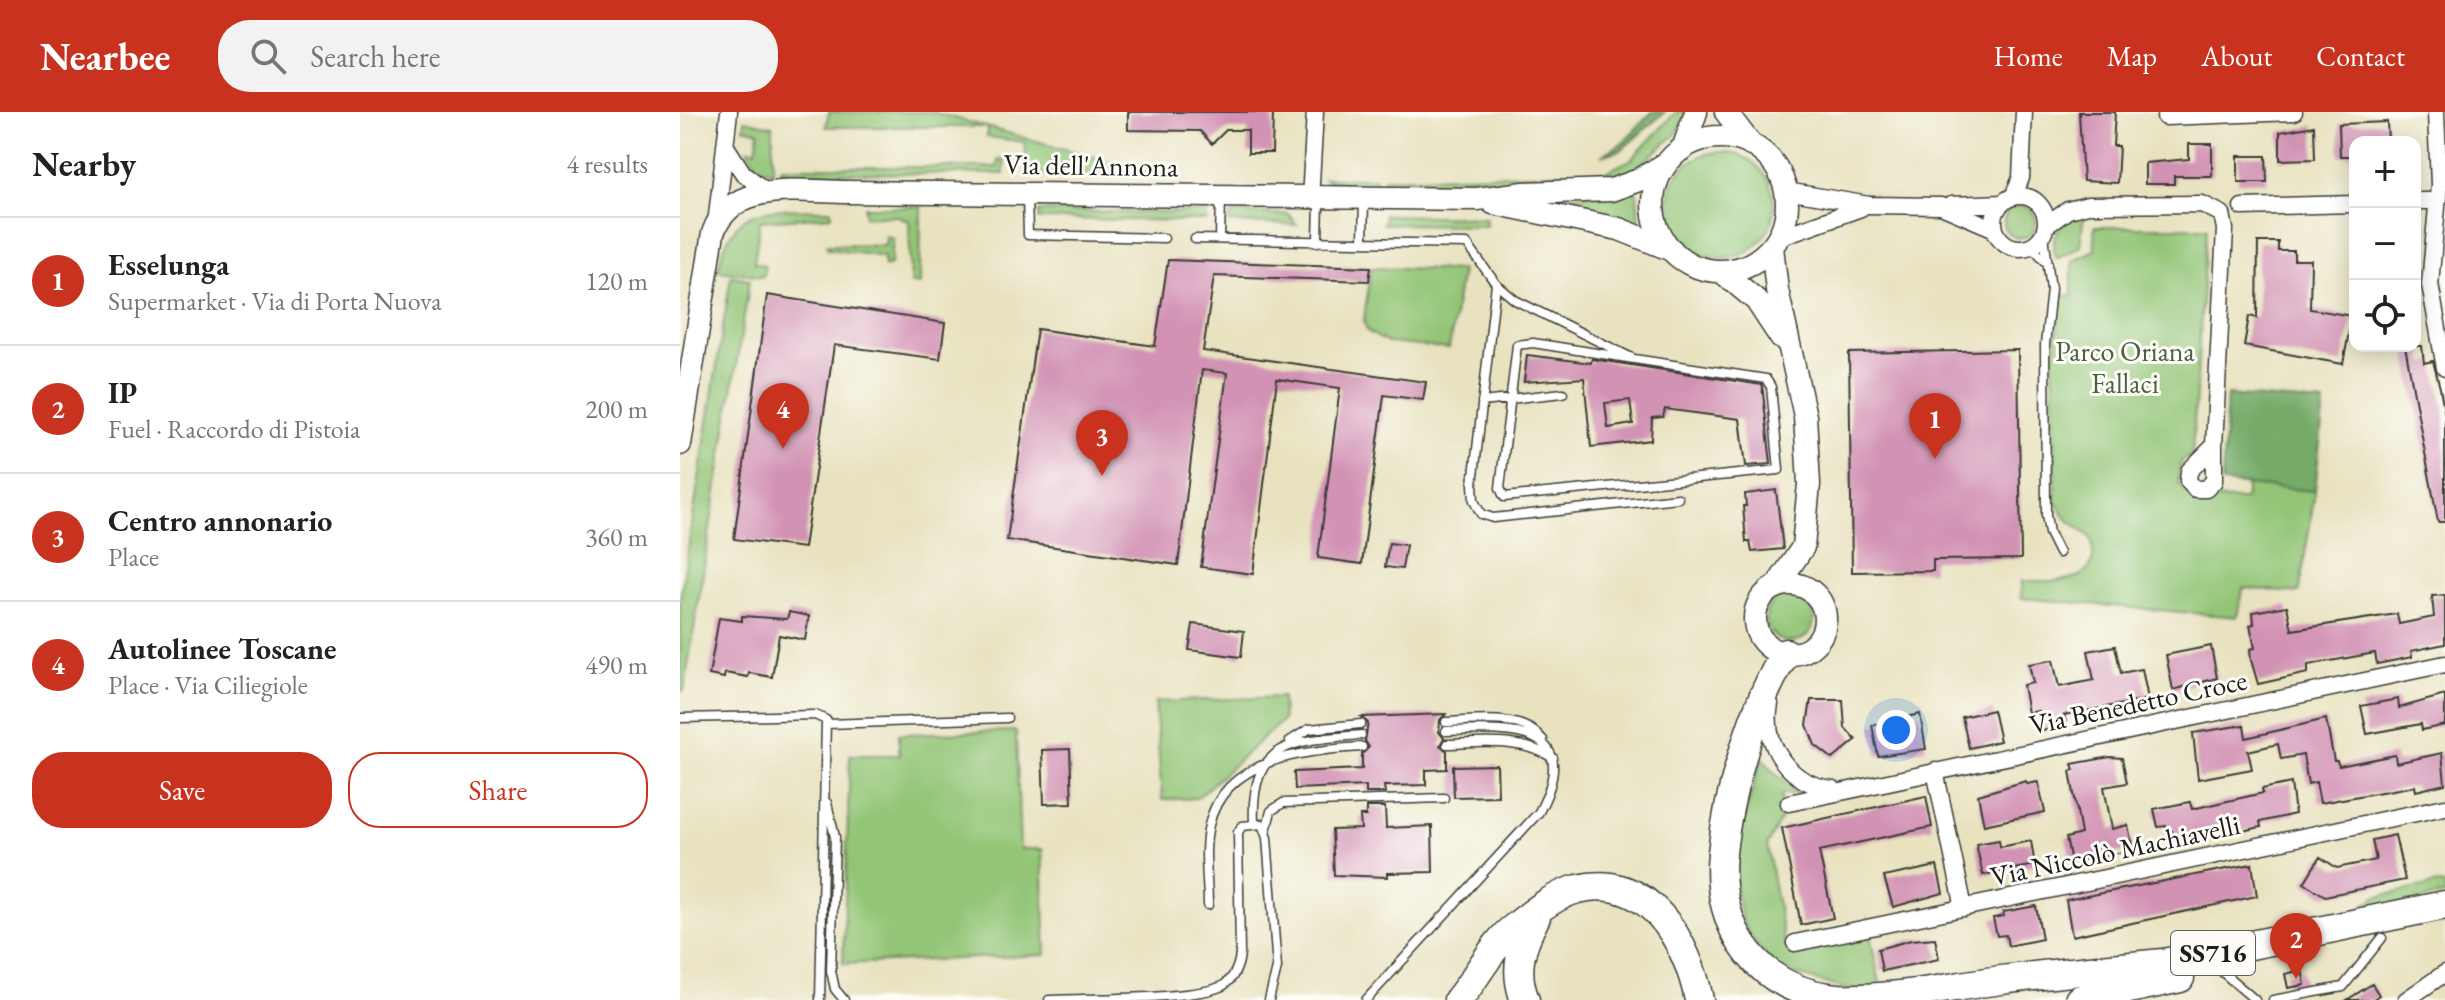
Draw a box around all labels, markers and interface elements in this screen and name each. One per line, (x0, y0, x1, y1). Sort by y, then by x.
search box (218, 20, 778, 92)
text: Nearbee (40, 32, 170, 81)
icon: search (246, 34, 290, 78)
text: Search here (310, 37, 440, 76)
text: Home (1993, 38, 2063, 74)
text: Map (2107, 38, 2157, 74)
text: About (2201, 38, 2272, 74)
text: Contact (2316, 38, 2405, 74)
map controls (2349, 136, 2421, 352)
button: + (2349, 136, 2421, 208)
text: Nearby (32, 142, 136, 186)
street label: Via dell'Annona (1003, 145, 1180, 185)
text: 4 results (567, 147, 648, 181)
button: − (2349, 208, 2421, 280)
text: Esselunga (108, 245, 229, 284)
text: 1 (51, 264, 65, 298)
text: 120 m (585, 264, 648, 298)
button: locate (2349, 280, 2421, 352)
text: Supermarket · Via di Porta Nuova (108, 284, 442, 318)
park label: Parco Oriana Fallaci (2055, 333, 2196, 401)
text: IP (108, 373, 137, 412)
pin: 4 (757, 383, 809, 449)
text: 2 (51, 392, 65, 426)
text: 200 m (585, 392, 648, 426)
pin: 1 (1909, 393, 1961, 459)
pin: 3 (1076, 410, 1128, 476)
text: Fuel · Raccordo di Pistoia (108, 412, 360, 446)
text: Centro annonario (108, 501, 332, 540)
text: 3 (51, 520, 65, 554)
text: 360 m (585, 520, 648, 554)
text: Place (108, 540, 159, 574)
text: Autolinee Toscane (108, 629, 336, 668)
text: 4 (51, 648, 65, 682)
text: 490 m (585, 648, 648, 682)
street label: Via Benedetto Croce (2026, 661, 2250, 743)
text: Place · Via Ciliegiole (108, 668, 308, 702)
your location (1876, 710, 1916, 750)
button: Save (32, 752, 332, 828)
button: Share (348, 752, 648, 828)
street label: Via Niccolò Machiavelli (1987, 806, 2243, 894)
pin: 2 (2270, 913, 2322, 979)
road number: SS716 (2171, 931, 2255, 975)

